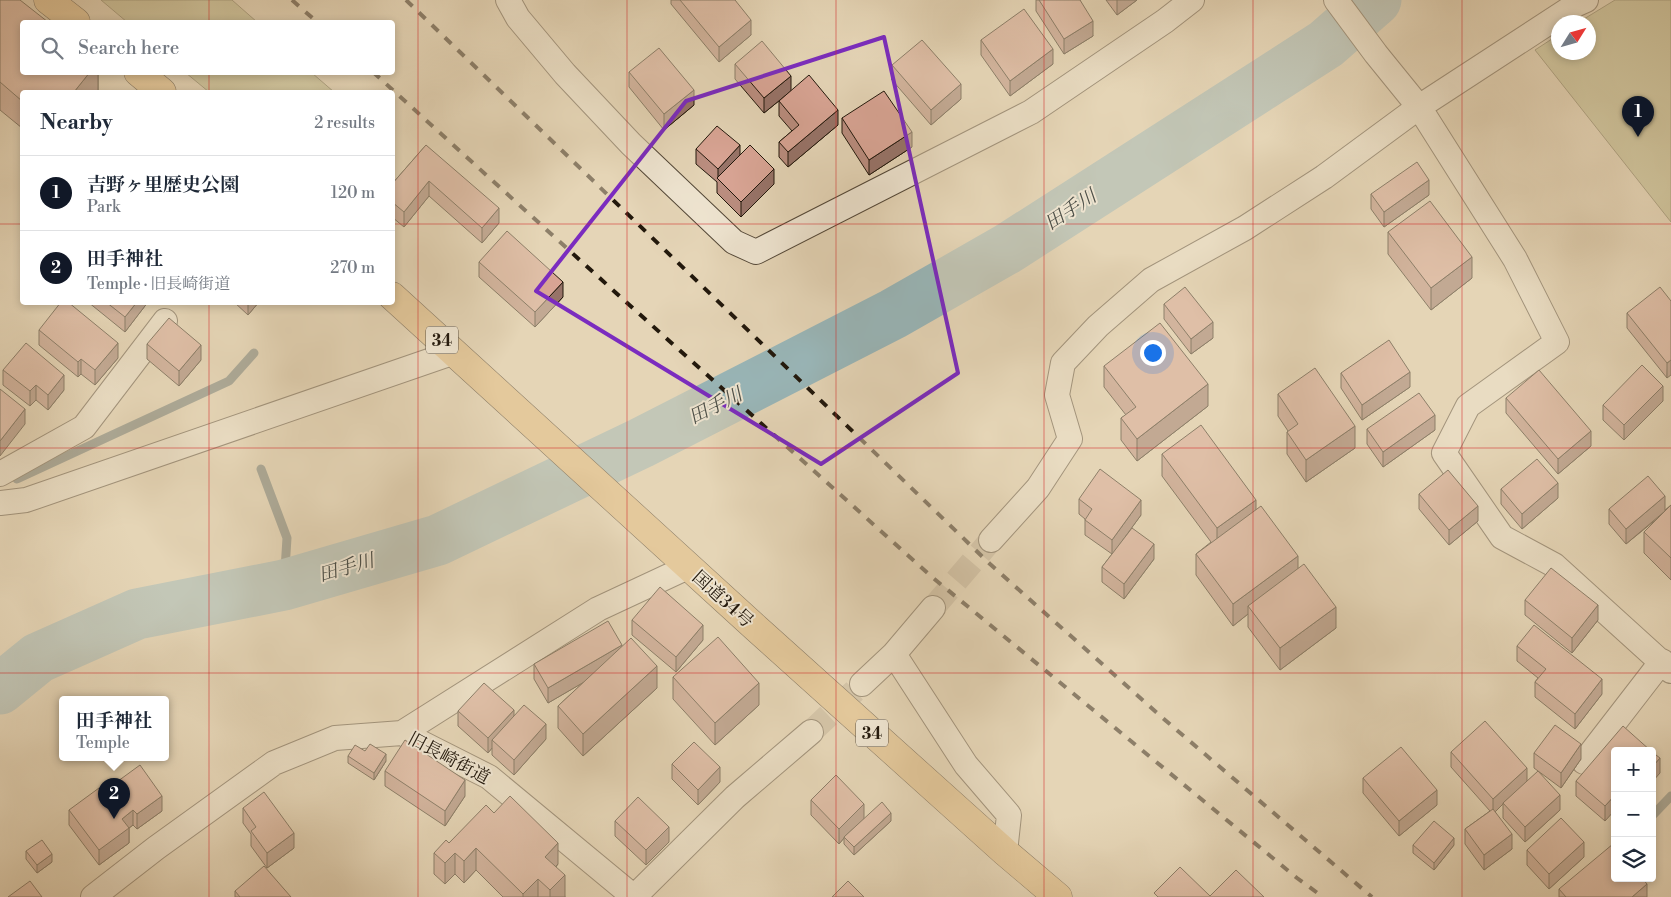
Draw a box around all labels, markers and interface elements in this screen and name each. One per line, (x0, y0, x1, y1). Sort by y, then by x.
north arrow (1551, 15, 1596, 60)
search box (20, 20, 395, 75)
icon: search (38, 34, 66, 62)
text: Search here (78, 36, 179, 60)
pin: 1 (1622, 96, 1654, 137)
text: Nearby (40, 110, 113, 136)
text: 2 results (314, 113, 375, 133)
text: 吉野ヶ里歴史公園 (87, 173, 239, 197)
text: 1 (52, 183, 60, 203)
text: 120 m (331, 183, 375, 203)
water label: 田手川 (1040, 183, 1103, 235)
text: Park (87, 197, 120, 217)
text: 田手神社 (87, 247, 163, 271)
text: 2 (51, 258, 61, 278)
text: 270 m (330, 258, 375, 278)
text: Temple · 旧長崎街道 (87, 274, 230, 294)
road number: 34 (426, 326, 458, 354)
your location (1140, 340, 1166, 366)
water label: 田手川 (685, 381, 748, 430)
water label: 田手川 (316, 548, 379, 587)
street label: 国道34号 (687, 566, 758, 633)
popup (59, 696, 169, 761)
text: 田手神社 (76, 709, 152, 733)
road number: 34 (856, 720, 888, 746)
street label: 旧長崎街道 (404, 727, 494, 790)
text: Temple (76, 733, 130, 753)
map controls (1611, 747, 1656, 882)
button: + (1611, 747, 1656, 792)
pin: 2 (98, 778, 130, 819)
button: − (1611, 792, 1656, 837)
button: layers (1611, 837, 1656, 882)

